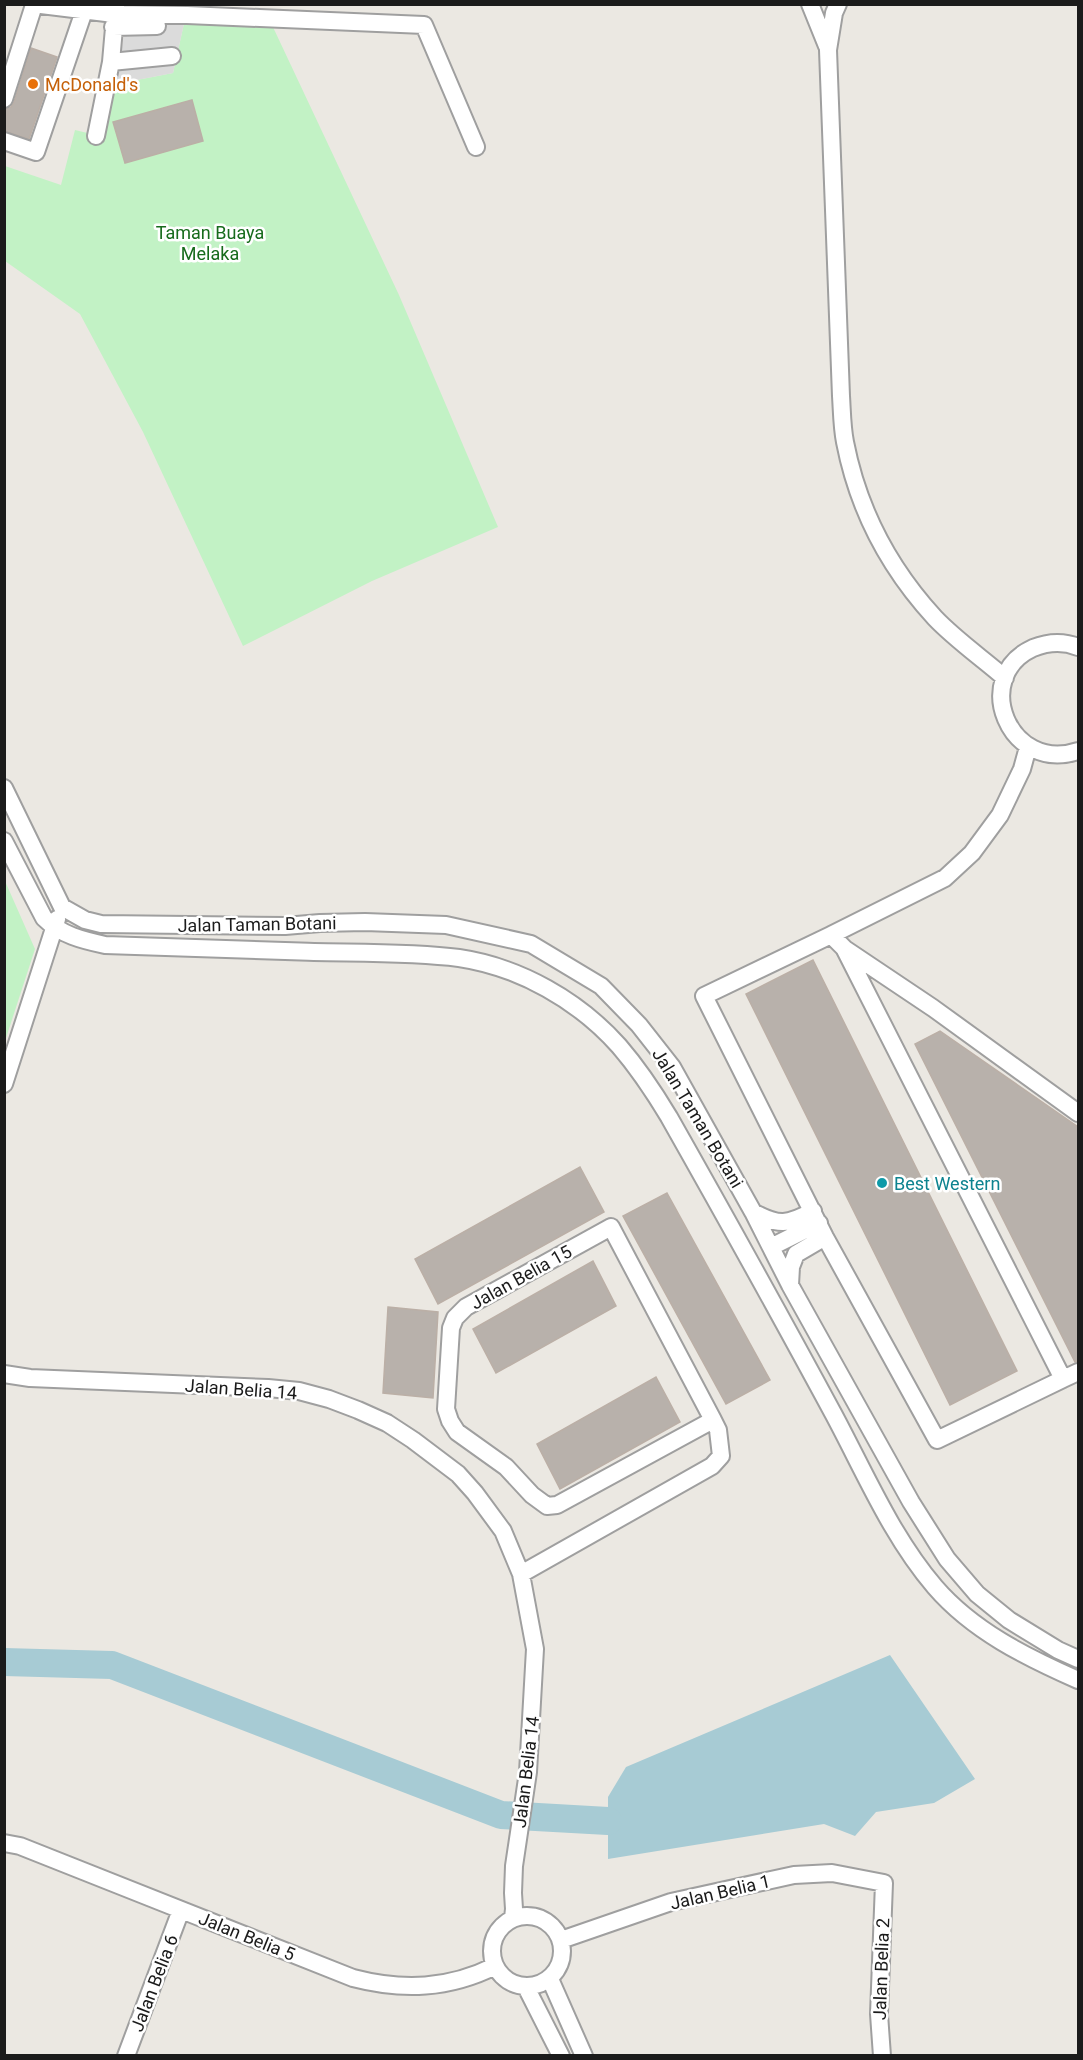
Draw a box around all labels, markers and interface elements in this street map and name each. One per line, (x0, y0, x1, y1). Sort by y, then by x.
place label: McDonald's (45, 74, 138, 95)
marker: McDonald's (26, 77, 40, 91)
park label: Taman Buaya Melaka (156, 222, 264, 264)
street label: Jalan Taman Botani (177, 912, 337, 936)
street label: Jalan Taman Botani (648, 1044, 748, 1192)
place label: Best Western (894, 1173, 1000, 1194)
marker: Best Western (875, 1176, 889, 1190)
street label: Jalan Belia 15 (467, 1241, 575, 1313)
street label: Jalan Belia 14 (184, 1375, 298, 1403)
street label: Jalan Belia 14 (509, 1715, 543, 1829)
street label: Jalan Belia 1 (668, 1870, 772, 1914)
street label: Jalan Belia 5 (196, 1907, 298, 1965)
street label: Jalan Belia 2 (869, 1918, 893, 2020)
street label: Jalan Belia 6 (126, 1932, 182, 2034)

